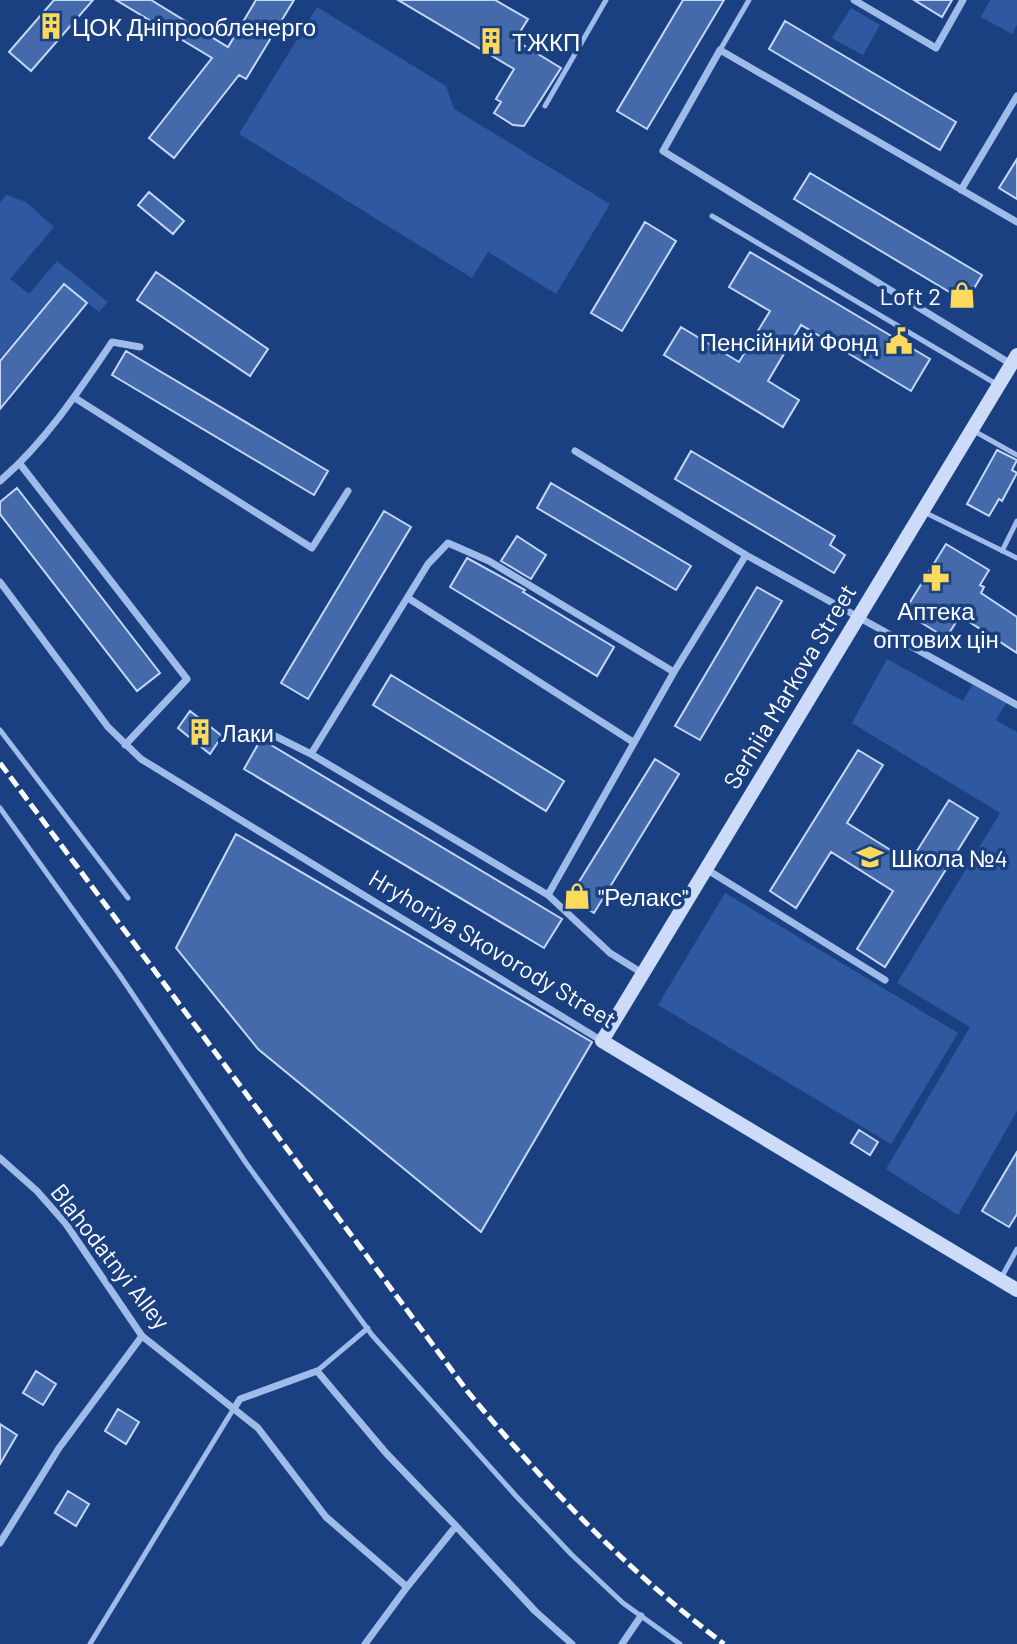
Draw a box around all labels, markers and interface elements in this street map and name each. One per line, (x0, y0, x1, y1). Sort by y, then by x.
building icon: ЦОК Дніпрообленерго (36, 11, 66, 41)
place label: ЦОК Дніпрообленерго (72, 12, 316, 41)
building icon: ТЖКП (476, 26, 506, 56)
place label: ТЖКП (512, 27, 580, 56)
shop icon: Loft 2 (947, 280, 977, 310)
place label: Loft 2 (879, 281, 941, 310)
public building icon: Пенсійний Фонд (884, 326, 914, 356)
place label: Пенсійний Фонд (700, 327, 878, 356)
pharmacy icon: Аптека оптових цін (921, 563, 951, 593)
street label: Serhiia Markova Street (716, 578, 862, 794)
place label: Аптека оптових цін (873, 596, 999, 653)
building icon: Лаки (185, 717, 215, 747)
place label: Лаки (221, 718, 274, 747)
school or university icon: Школа №4 (855, 842, 885, 872)
place label: Школа №4 (891, 843, 1008, 872)
street label: Hryhoriya Skovorody Street (364, 863, 622, 1033)
shop icon: "Релакс" (562, 881, 592, 911)
place label: "Релакс" (598, 882, 688, 911)
street label: Blahodatnyi Alley (45, 1178, 177, 1334)

